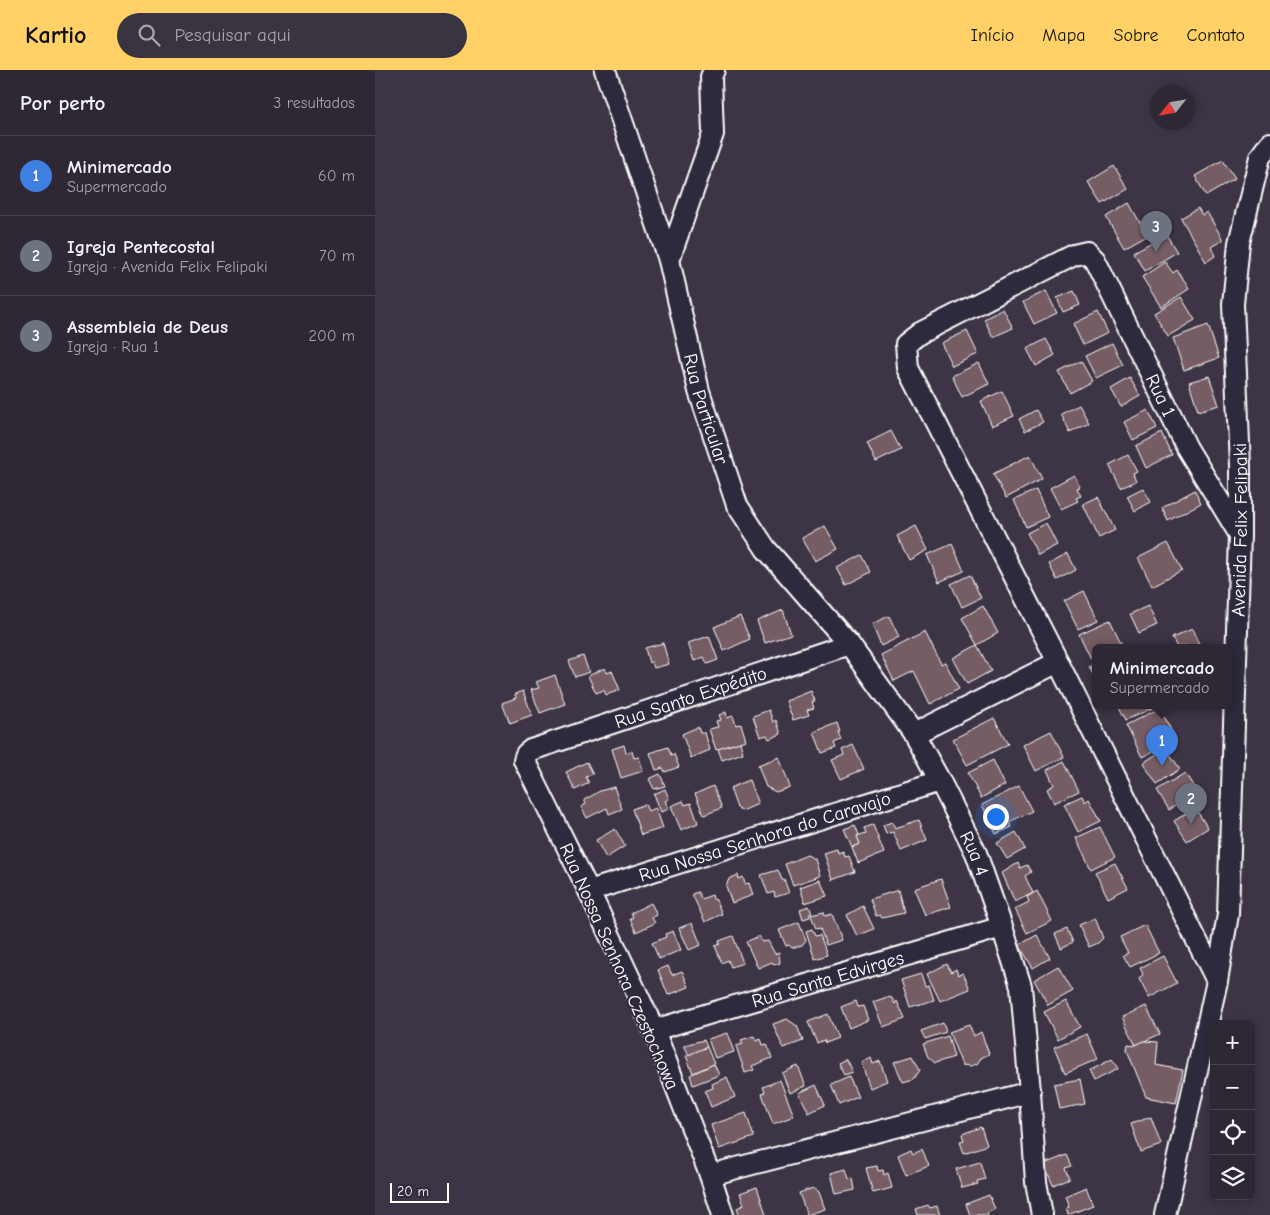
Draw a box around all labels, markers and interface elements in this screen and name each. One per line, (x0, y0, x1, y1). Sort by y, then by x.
search box (117, 13, 467, 58)
text: Kartio (25, 21, 87, 49)
icon: search (135, 21, 163, 49)
text: Pesquisar aqui (175, 24, 291, 46)
text: Início (971, 25, 1014, 46)
text: Mapa (1042, 25, 1085, 46)
text: Sobre (1113, 25, 1158, 46)
text: Contato (1186, 25, 1245, 46)
north arrow (1150, 85, 1195, 130)
text: Por perto (20, 91, 105, 115)
text: 3 resultados (273, 94, 355, 112)
text: Minimercado (67, 156, 172, 178)
text: 1 (33, 167, 39, 185)
text: 60 m (318, 167, 355, 185)
text: Supermercado (67, 178, 167, 196)
pin: 3 (1140, 211, 1172, 252)
text: Igreja Pentecostal (67, 236, 215, 258)
text: 2 (32, 247, 40, 265)
text: 70 m (319, 247, 355, 265)
text: Igreja · Avenida Felix Felipaki (67, 258, 268, 276)
text: Assembleia de Deus (67, 316, 228, 338)
text: 3 (32, 327, 40, 345)
text: 200 m (309, 327, 355, 345)
text: Igreja · Rua 1 (67, 338, 159, 356)
street label: Rua Particular (679, 352, 733, 468)
street label: Rua 1 (1140, 371, 1180, 420)
street label: Avenida Felix Felipaki (1227, 442, 1252, 617)
popup (1092, 644, 1232, 709)
text: Minimercado (1110, 657, 1214, 679)
street label: Rua Santo Expédito (612, 662, 770, 733)
text: Supermercado (1110, 679, 1210, 697)
pin: 1 (1146, 725, 1178, 766)
pin: 2 (1175, 783, 1207, 824)
street label: Rua Nossa Senhora do Caravajo (636, 787, 893, 887)
your location (983, 804, 1009, 830)
street label: Rua 4 (955, 828, 993, 879)
street label: Rua Nossa Senhora Czestochowa (555, 840, 684, 1093)
street label: Rua Santa Edvirges (749, 947, 907, 1012)
map controls (1210, 1020, 1255, 1200)
button: + (1210, 1020, 1255, 1065)
button: − (1210, 1065, 1255, 1110)
button: locate (1210, 1110, 1255, 1155)
button: layers (1210, 1155, 1255, 1200)
scale bar (390, 1180, 449, 1203)
text: 20 m (397, 1183, 429, 1200)

